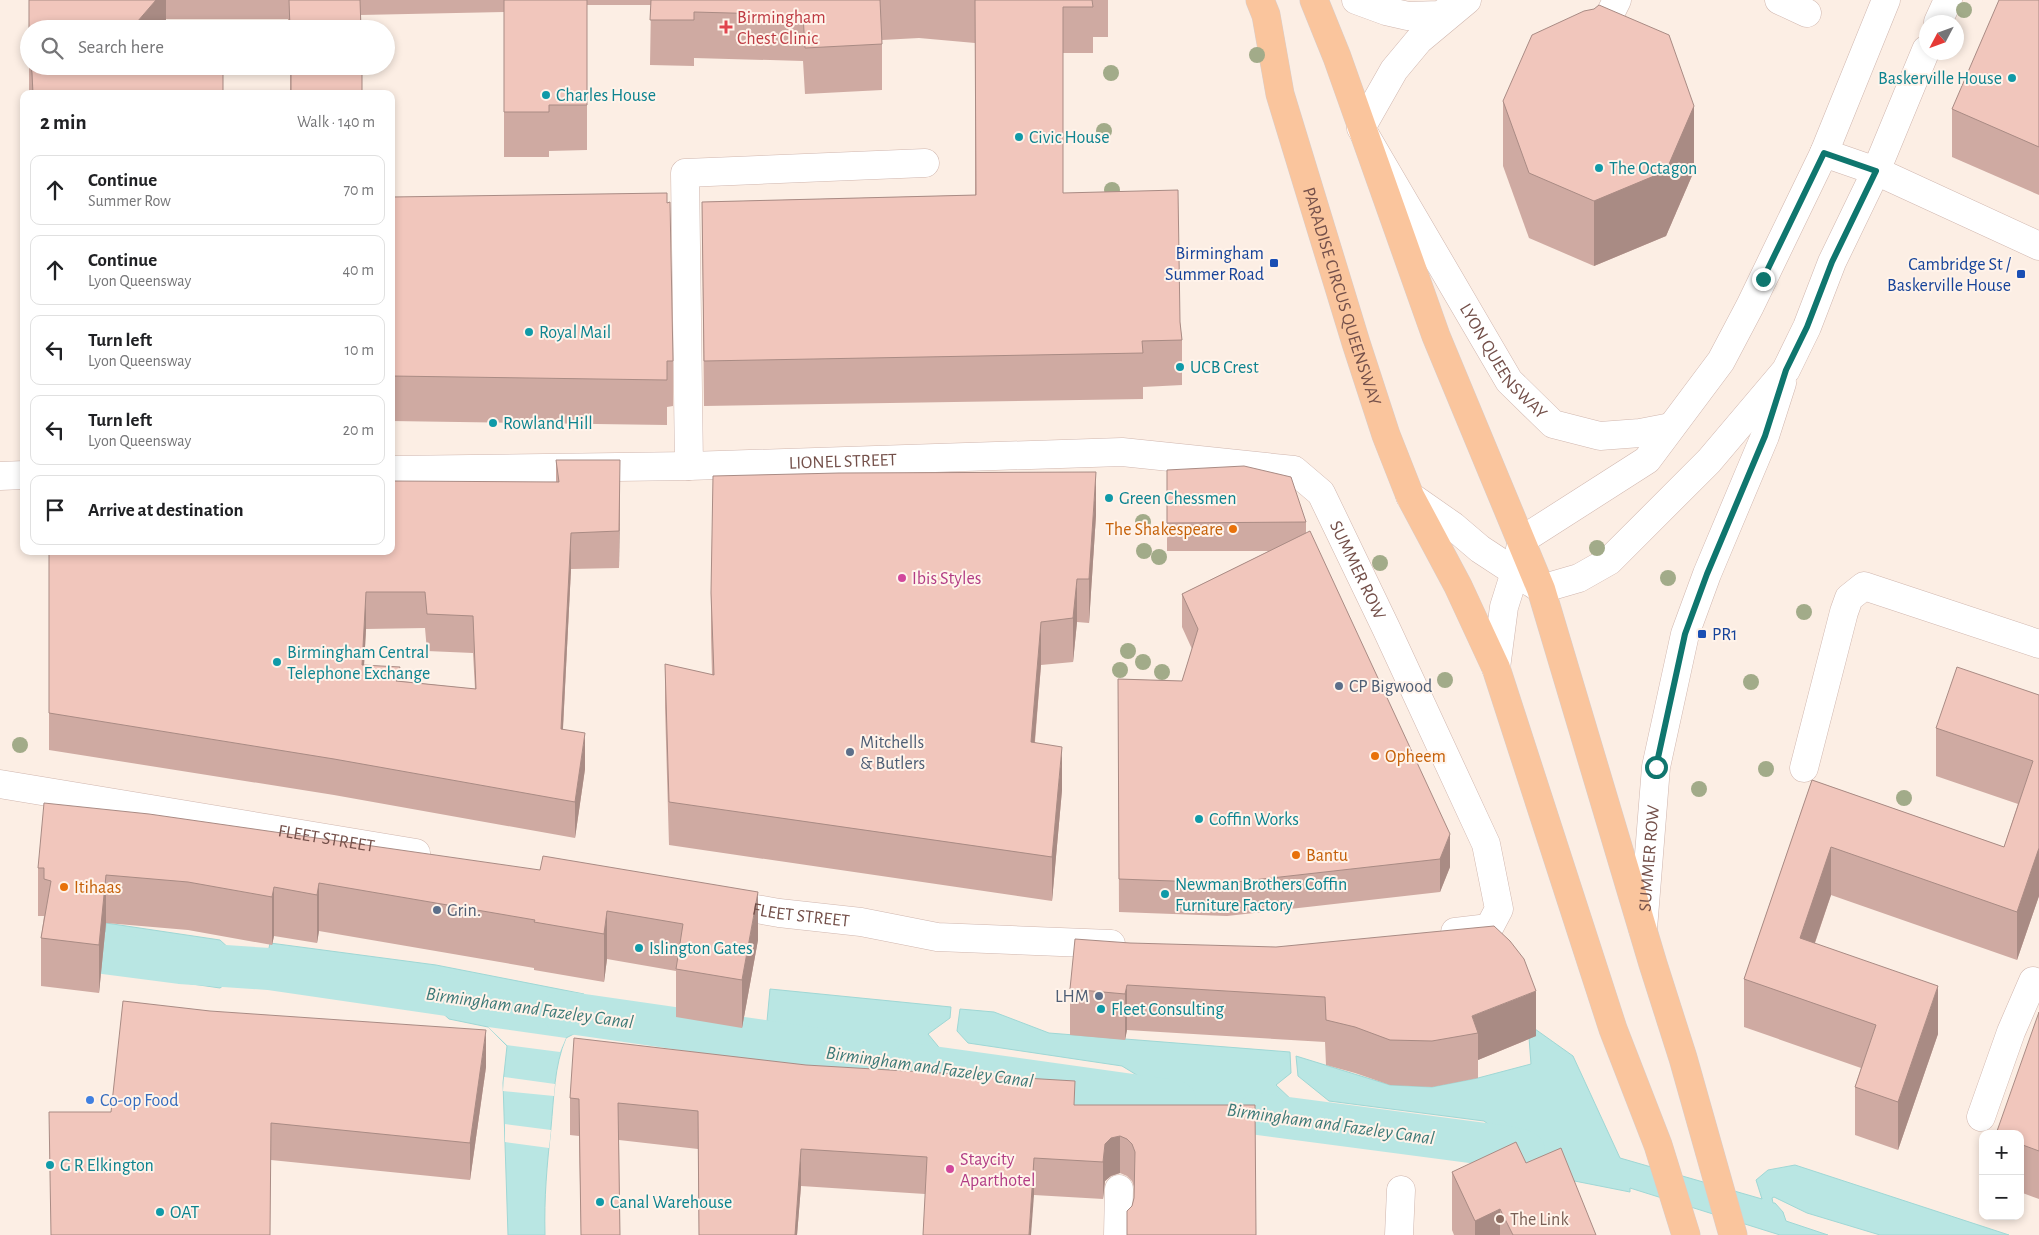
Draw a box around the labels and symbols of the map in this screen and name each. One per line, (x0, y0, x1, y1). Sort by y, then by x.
place label: Birmingham Chest Clinic (737, 9, 826, 48)
north arrow (1919, 15, 1964, 60)
marker: Birmingham Chest Clinic (719, 20, 733, 34)
place label: Baskerville House (1878, 70, 2002, 88)
marker: Baskerville House (2006, 72, 2018, 84)
place label: Charles House (556, 87, 656, 105)
marker: Charles House (540, 89, 552, 101)
place label: Civic House (1029, 129, 1110, 147)
marker: Civic House (1013, 131, 1025, 143)
place label: The Octagon (1609, 160, 1697, 178)
marker: The Octagon (1593, 162, 1605, 174)
street label: PARADISE CIRCUS QUEENSWAY (1299, 185, 1384, 409)
place label: Birmingham Summer Road (1165, 245, 1264, 284)
place label: Cambridge St / Baskerville House (1887, 256, 2012, 295)
marker: Birmingham Summer Road (1268, 257, 1280, 269)
route end (1752, 268, 1775, 291)
marker: Cambridge St / Baskerville House (2015, 268, 2027, 280)
street label: LYON QUEENSWAY (1456, 301, 1550, 423)
place label: Royal Mail (539, 324, 611, 342)
marker: Royal Mail (523, 326, 535, 338)
place label: UCB Crest (1190, 359, 1259, 377)
marker: UCB Crest (1174, 361, 1186, 373)
place label: Rowland Hill (503, 415, 593, 433)
marker: Rowland Hill (487, 417, 499, 429)
street label: LIONEL STREET (789, 451, 897, 473)
place label: Green Chessmen (1119, 490, 1236, 508)
marker: Green Chessmen (1103, 492, 1115, 504)
street label: SUMMER ROW (1326, 518, 1388, 622)
place label: The Shakespeare (1105, 521, 1223, 539)
marker: The Shakespeare (1227, 523, 1239, 535)
place label: Ibis Styles (912, 570, 981, 588)
marker: Ibis Styles (896, 572, 908, 584)
place label: PR1 (1712, 626, 1738, 644)
marker: PR1 (1696, 628, 1708, 640)
place label: Birmingham Central Telephone Exchange (287, 644, 430, 683)
marker: Birmingham Central Telephone Exchange (271, 656, 283, 668)
place label: CP Bigwood (1349, 678, 1432, 696)
marker: CP Bigwood (1333, 680, 1345, 692)
place label: Mitchells & Butlers (860, 734, 925, 773)
marker: Mitchells & Butlers (844, 746, 856, 758)
place label: Opheem (1385, 748, 1446, 766)
marker: Opheem (1369, 750, 1381, 762)
route start (1645, 756, 1668, 779)
street label: SUMMER ROW (1636, 804, 1663, 912)
place label: Coffin Works (1209, 811, 1299, 829)
marker: Coffin Works (1193, 813, 1205, 825)
street label: FLEET STREET (277, 822, 376, 856)
place label: Bantu (1306, 847, 1348, 865)
marker: Bantu (1290, 849, 1302, 861)
place label: Newman Brothers Coffin Furniture Factory (1175, 876, 1347, 915)
place label: Itihaas (74, 879, 121, 897)
marker: Itihaas (58, 881, 70, 893)
marker: Newman Brothers Coffin Furniture Factory (1159, 888, 1171, 900)
street label: FLEET STREET (751, 900, 851, 931)
place label: Grin. (447, 902, 481, 920)
marker: Grin. (431, 904, 443, 916)
place label: Islington Gates (649, 940, 753, 958)
marker: Islington Gates (633, 942, 645, 954)
water label: Birmingham and Fazeley Canal (425, 985, 635, 1033)
place label: LHM (1055, 988, 1089, 1006)
marker: LHM (1093, 990, 1105, 1002)
place label: Fleet Consulting (1111, 1001, 1224, 1019)
marker: Fleet Consulting (1095, 1003, 1107, 1015)
water label: Birmingham and Fazeley Canal (825, 1044, 1035, 1092)
place label: Co-op Food (100, 1092, 179, 1110)
marker: Co-op Food (84, 1094, 96, 1106)
water label: Birmingham and Fazeley Canal (1226, 1101, 1436, 1149)
place label: Staycity Aparthotel (960, 1151, 1035, 1190)
place label: G R Elkington (60, 1157, 154, 1175)
marker: G R Elkington (44, 1159, 56, 1171)
marker: Staycity Aparthotel (944, 1163, 956, 1175)
place label: Canal Warehouse (610, 1194, 732, 1212)
marker: Canal Warehouse (594, 1196, 606, 1208)
place label: OAT (170, 1204, 200, 1222)
marker: OAT (154, 1206, 166, 1218)
place label: The Link (1510, 1211, 1569, 1229)
marker: The Link (1494, 1213, 1506, 1225)

